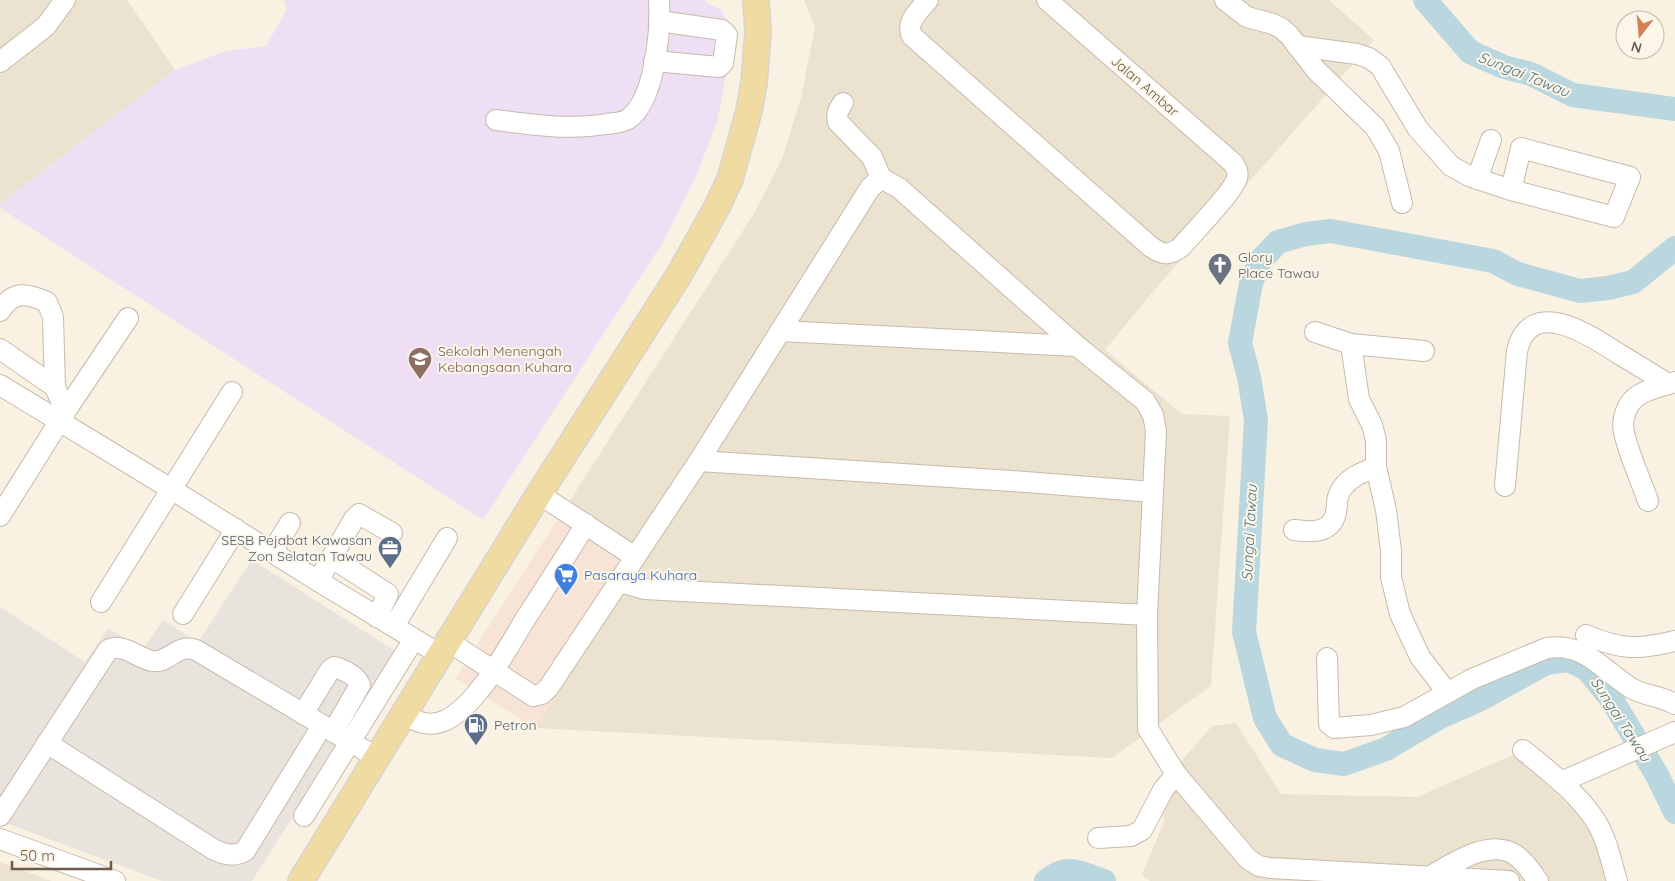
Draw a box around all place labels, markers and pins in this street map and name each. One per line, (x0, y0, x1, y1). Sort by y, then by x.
place label: Glory Place Tawau (1238, 248, 1319, 282)
church icon: Glory Place Tawau (1207, 252, 1233, 286)
place label: Sekolah Menengah Kebangsaan Kuhara (438, 342, 572, 376)
school or university icon: Sekolah Menengah Kebangsaan Kuhara (407, 346, 433, 380)
place label: SESB Pejabat Kawasan Zon Selatan Tawau (221, 531, 372, 565)
office icon: SESB Pejabat Kawasan Zon Selatan Tawau (377, 535, 403, 569)
supermarket icon: Pasaraya Kuhara (553, 562, 579, 596)
place label: Pasaraya Kuhara (584, 566, 697, 584)
fuel station icon: Petron (463, 712, 489, 746)
place label: Petron (494, 716, 537, 734)

